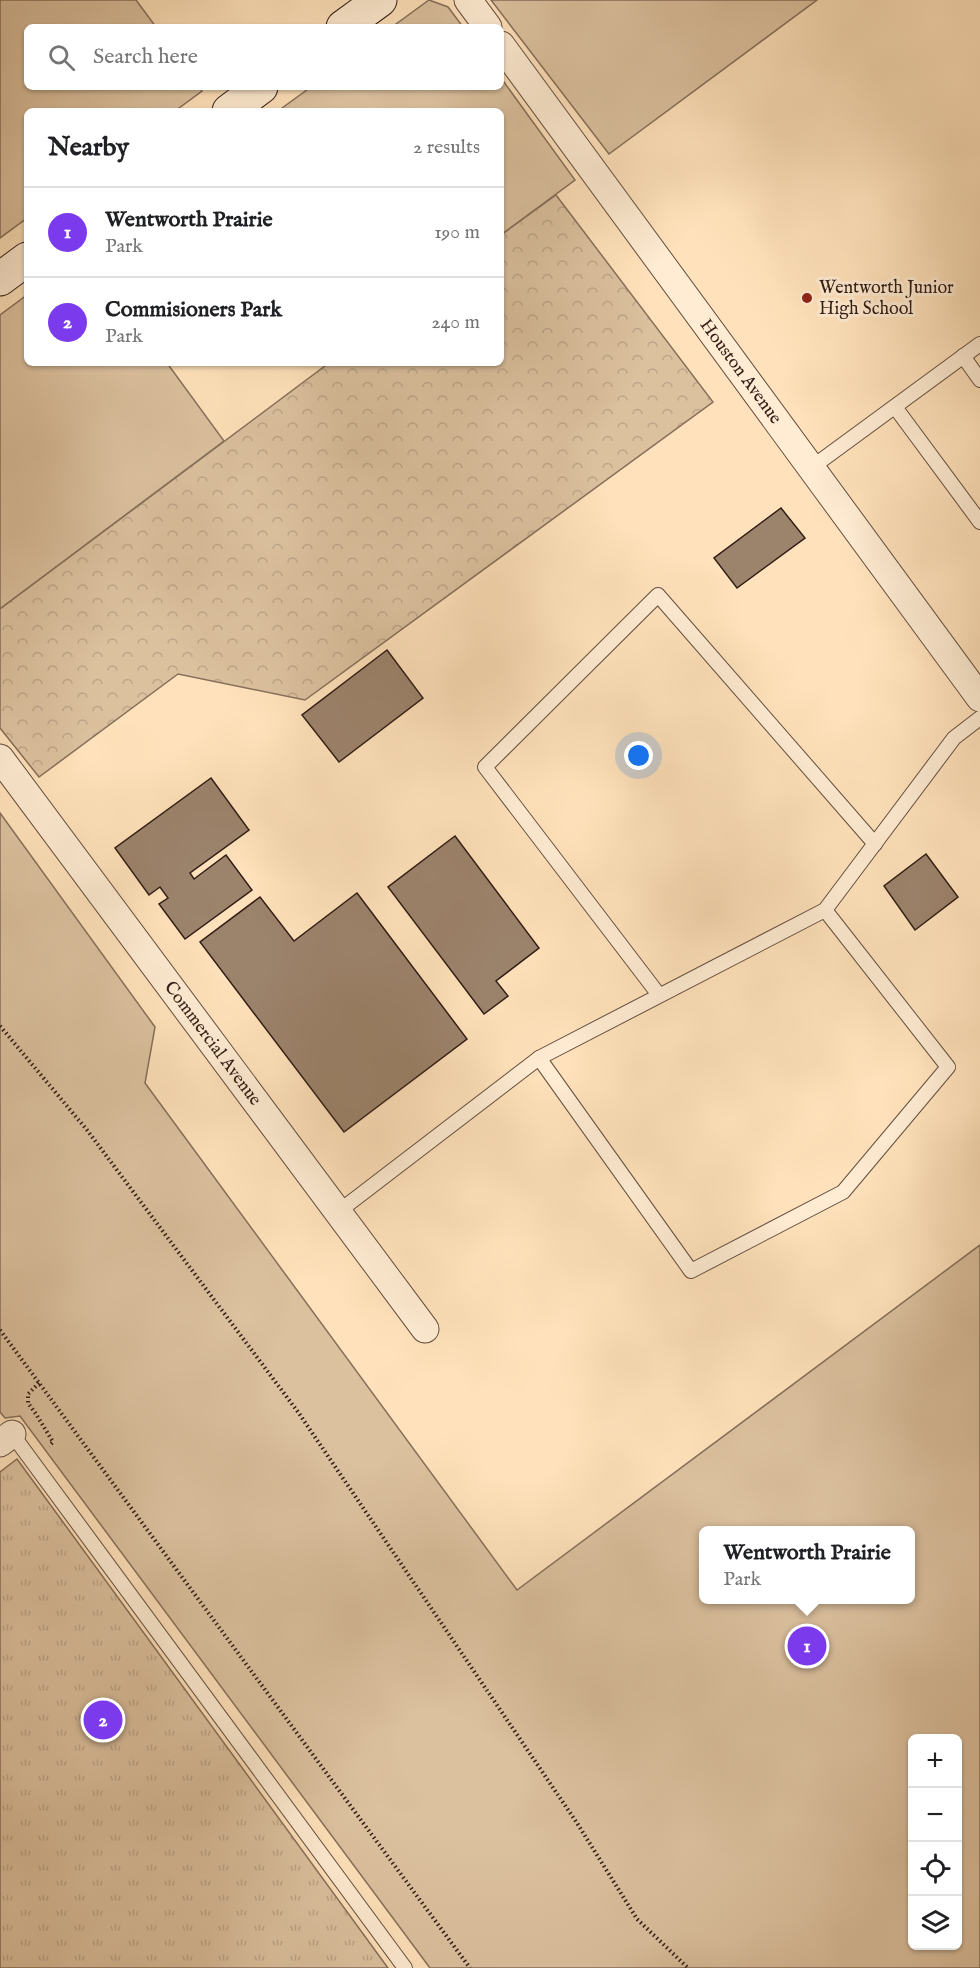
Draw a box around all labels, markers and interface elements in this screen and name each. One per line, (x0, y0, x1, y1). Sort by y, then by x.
search box (24, 24, 504, 90)
icon: search (45, 41, 78, 74)
text: Search here (93, 43, 198, 71)
text: Nearby (48, 131, 129, 164)
text: 2 results (413, 135, 480, 160)
text: Wentworth Prairie (105, 206, 273, 234)
text: 1 (64, 220, 71, 245)
text: 190 m (434, 220, 480, 245)
text: Park (105, 234, 143, 259)
place label: Wentworth Junior High School (819, 277, 954, 321)
marker: Wentworth Junior High School (800, 291, 814, 305)
text: Commisioners Park (105, 296, 282, 324)
text: 2 (63, 310, 72, 335)
text: 240 m (431, 310, 480, 335)
street label: Houston Avenue (694, 314, 787, 429)
text: Park (105, 324, 143, 349)
your location (624, 741, 653, 770)
street label: Commercial Avenue (159, 977, 266, 1110)
popup (699, 1526, 915, 1604)
text: Wentworth Prairie (723, 1539, 891, 1567)
text: Park (723, 1567, 761, 1592)
pin: 1 (788, 1624, 826, 1668)
pin: 2 (84, 1698, 122, 1742)
map controls (908, 1734, 962, 1950)
button: + (908, 1734, 962, 1788)
button: − (908, 1788, 962, 1842)
button: locate (908, 1842, 962, 1896)
button: layers (908, 1896, 962, 1950)

